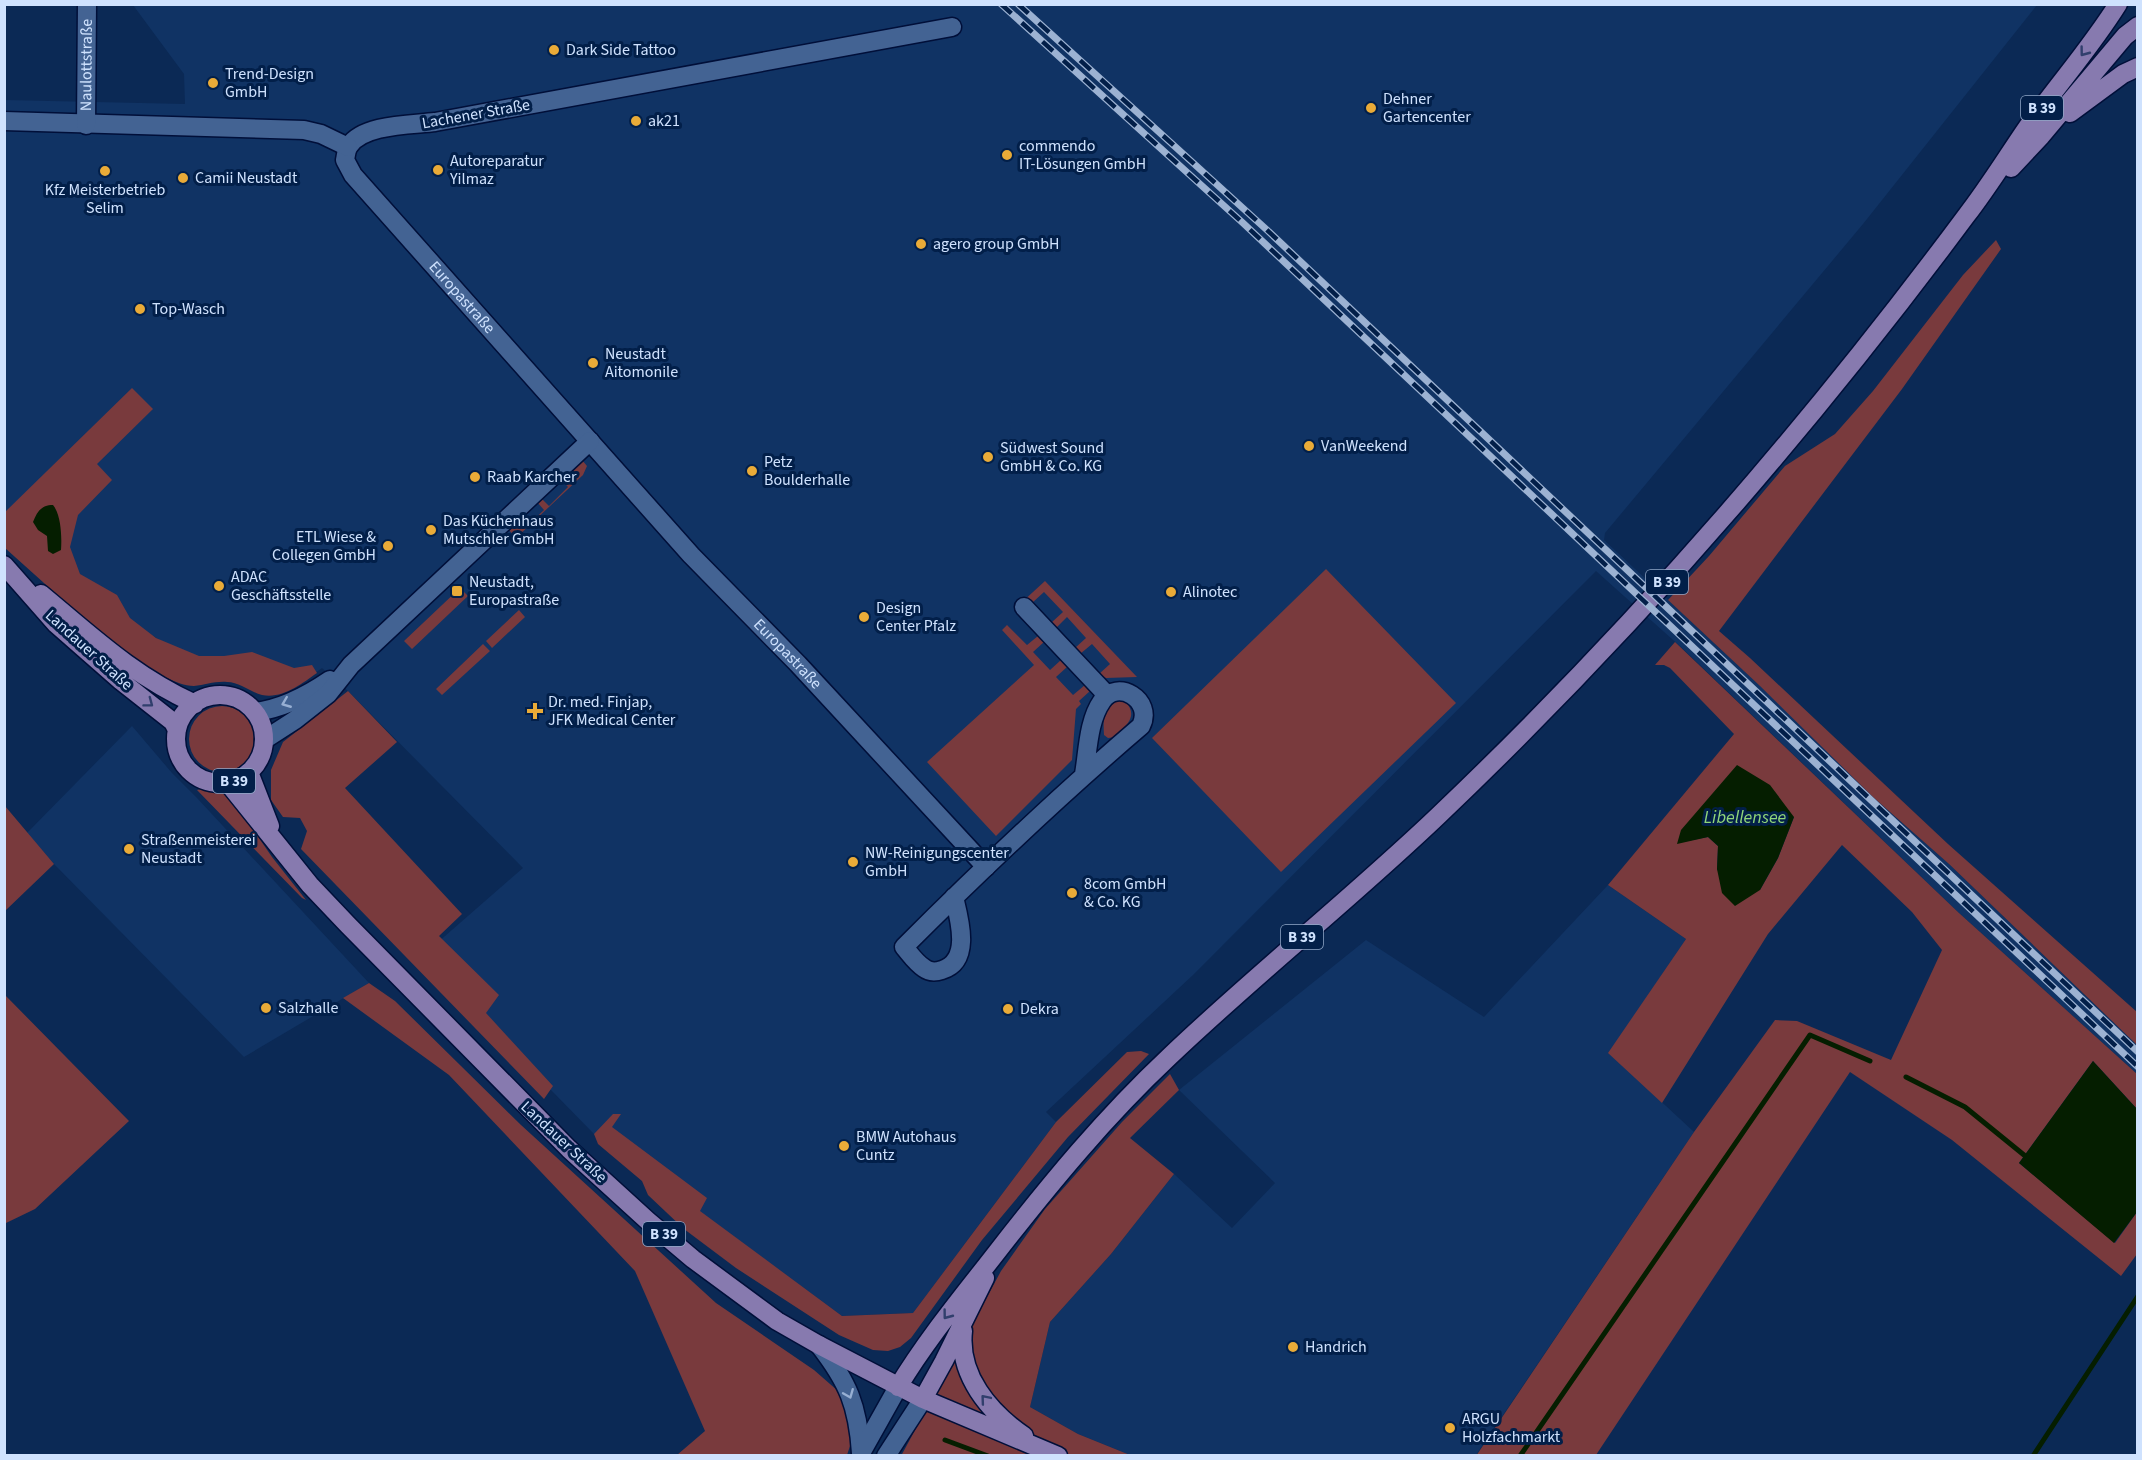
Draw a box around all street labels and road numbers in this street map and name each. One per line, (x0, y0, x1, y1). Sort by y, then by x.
street label: Naulottstraße (75, 19, 98, 111)
street label: Lachener Straße (420, 94, 532, 134)
road number: B 39 (2021, 96, 2063, 120)
street label: Europastraße (424, 256, 500, 339)
road number: B 39 (1646, 570, 1688, 594)
street label: Landauer Straße (40, 605, 138, 695)
street label: Europastraße (748, 614, 827, 694)
road number: B 39 (213, 769, 255, 793)
road number: B 39 (1281, 925, 1323, 949)
street label: Landauer Straße (516, 1096, 612, 1188)
road number: B 39 (643, 1222, 685, 1246)

